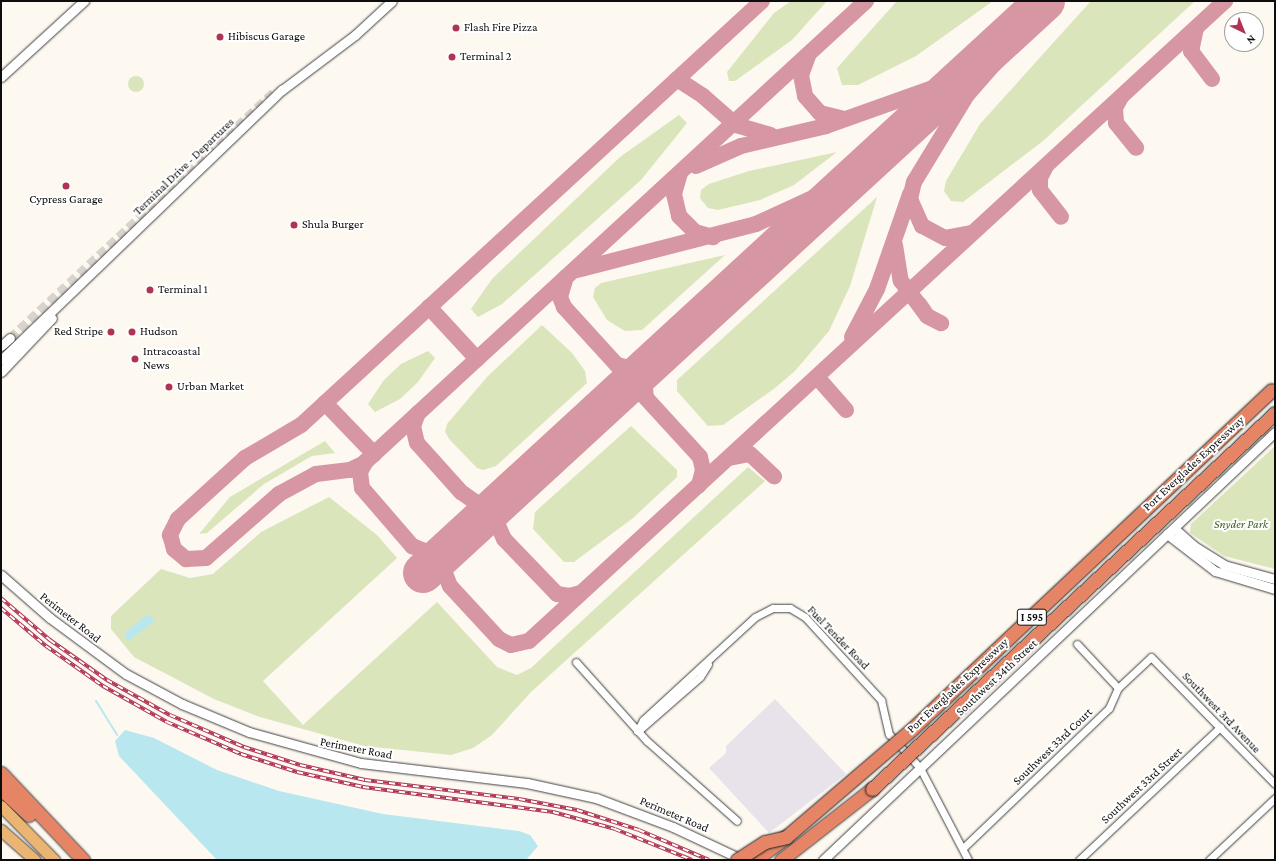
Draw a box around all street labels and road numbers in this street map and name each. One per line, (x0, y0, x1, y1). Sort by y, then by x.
street label: Terminal Drive - Departures (131, 115, 237, 219)
street label: Port Everglades Expressway (1140, 413, 1248, 515)
street label: Perimeter Road (37, 590, 103, 646)
street label: Fuel Tender Road (804, 603, 872, 673)
road number: I 595 (1016, 608, 1048, 626)
street label: Port Everglades Expressway (904, 635, 1012, 737)
street label: Southwest 34th Street (953, 637, 1041, 719)
street label: Southwest 3rd Avenue (1179, 670, 1263, 756)
street label: Southwest 33rd Court (1010, 705, 1096, 789)
street label: Perimeter Road (319, 735, 393, 763)
street label: Southwest 33rd Street (1099, 745, 1185, 827)
street label: Perimeter Road (637, 794, 711, 836)

